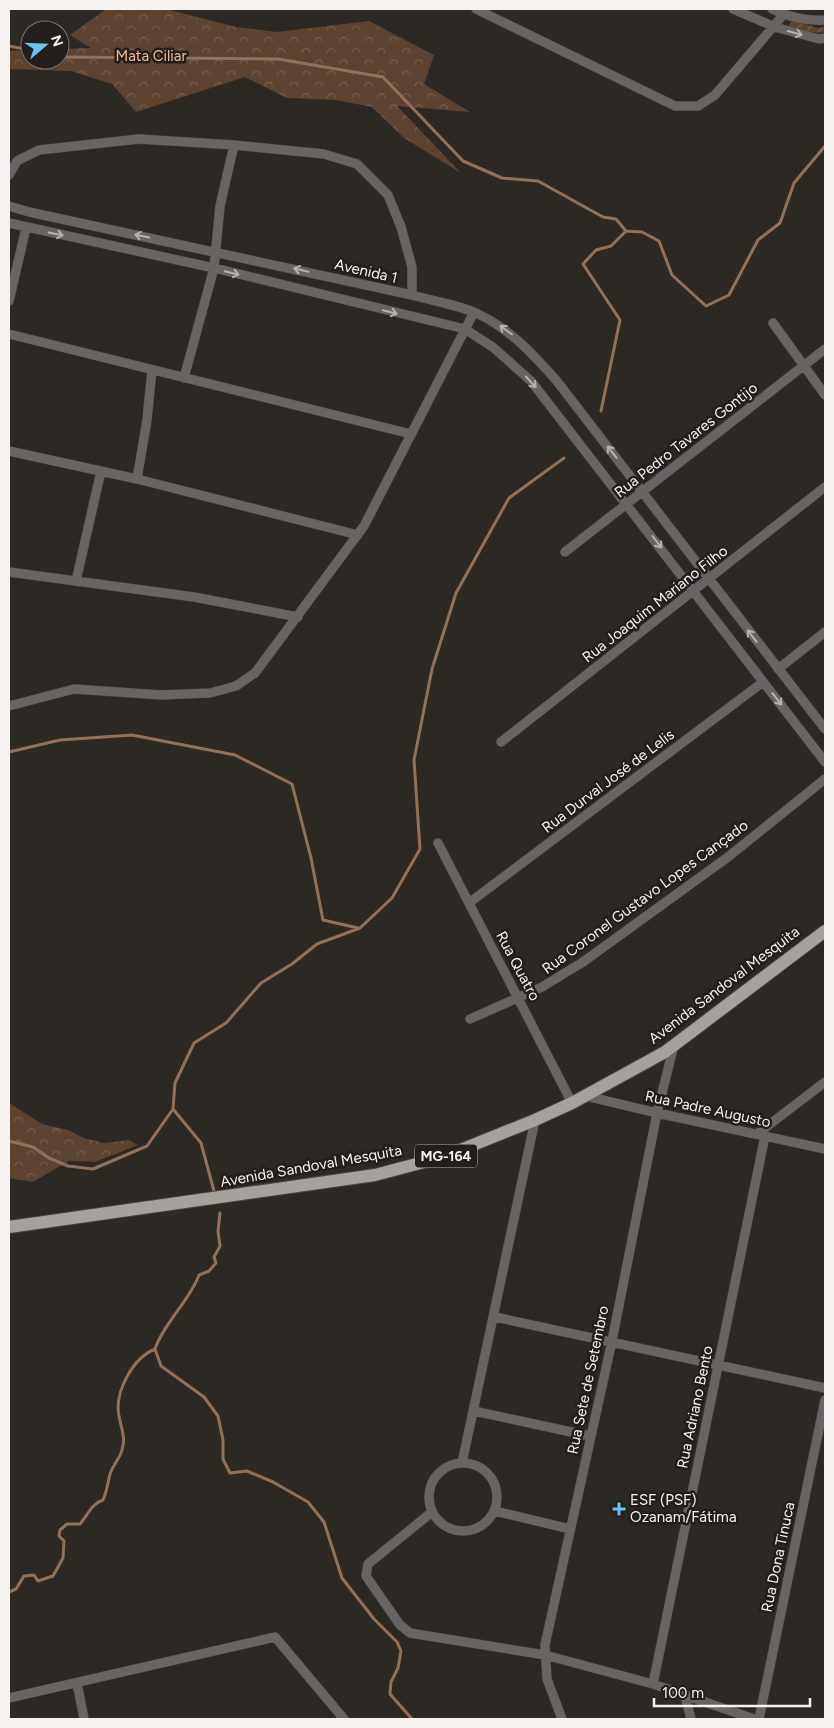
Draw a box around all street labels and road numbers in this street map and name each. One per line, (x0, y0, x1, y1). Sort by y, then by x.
street label: Avenida 1 (333, 255, 399, 287)
street label: Rua Pedro Tavares Gontijo (611, 378, 761, 501)
street label: Rua Joaquim Mariano Filho (579, 541, 731, 666)
street label: Rua Durval José de Lelis (538, 725, 678, 837)
street label: Rua Coronel Gustavo Lopes Cançado (538, 816, 752, 978)
street label: Avenida Sandoval Mesquita (645, 922, 803, 1048)
street label: Rua Quatro (492, 928, 544, 1004)
street label: Rua Padre Augusto (643, 1087, 773, 1131)
street label: Avenida Sandoval Mesquita (219, 1141, 403, 1191)
road number: MG-164 (415, 1144, 477, 1168)
street label: Rua Sete de Setembro (563, 1304, 613, 1456)
street label: Rua Adriano Bento (673, 1344, 717, 1470)
street label: Rua Dona Tinuca (758, 1500, 798, 1614)

